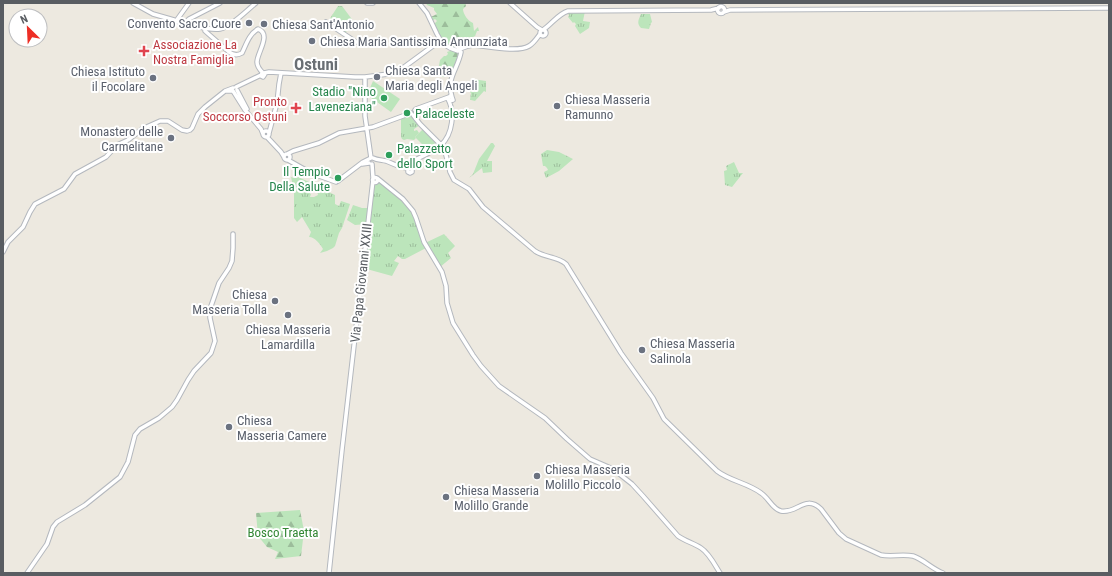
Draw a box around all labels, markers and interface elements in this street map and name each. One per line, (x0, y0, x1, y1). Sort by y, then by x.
north arrow (8, 8, 48, 48)
text: N (18, 12, 30, 27)
place label: Convento Sacro Cuore (127, 16, 241, 31)
place label: Chiesa Sant'Antonio (272, 17, 374, 32)
marker: Convento Sacro Cuore (244, 18, 254, 28)
marker: Chiesa Sant'Antonio (259, 19, 269, 29)
place label: Chiesa Maria Santissima Annunziata (320, 34, 508, 49)
marker: Chiesa Maria Santissima Annunziata (307, 36, 317, 46)
place label: Associazione La Nostra Famiglia (153, 37, 237, 67)
marker: Associazione La Nostra Famiglia (138, 45, 150, 57)
district label: Ostuni (294, 54, 338, 74)
place label: Chiesa Santa Maria degli Angeli (385, 63, 477, 93)
place label: Chiesa Istituto il Focolare (71, 64, 145, 94)
marker: Chiesa Santa Maria degli Angeli (372, 72, 382, 82)
marker: Chiesa Istituto il Focolare (148, 73, 158, 83)
place label: Stadio "Nino Laveneziana" (309, 84, 376, 114)
place label: Chiesa Masseria Ramunno (565, 92, 650, 122)
marker: Stadio "Nino Laveneziana" (379, 93, 389, 103)
place label: Pronto Soccorso Ostuni (203, 94, 287, 124)
marker: Chiesa Masseria Ramunno (552, 101, 562, 111)
marker: Pronto Soccorso Ostuni (290, 102, 302, 114)
place label: Palaceleste (415, 106, 475, 121)
marker: Palaceleste (402, 108, 412, 118)
place label: Monastero delle Carmelitane (80, 124, 163, 154)
marker: Monastero delle Carmelitane (166, 133, 176, 143)
place label: Palazzetto dello Sport (397, 141, 453, 171)
marker: Palazzetto dello Sport (384, 150, 394, 160)
place label: Il Tempio Della Salute (269, 164, 330, 194)
marker: Il Tempio Della Salute (333, 173, 343, 183)
street label: Via Papa Giovanni XXIII (347, 223, 375, 343)
place label: Chiesa Masseria Tolla (192, 287, 267, 317)
marker: Chiesa Masseria Tolla (270, 296, 280, 306)
marker: Chiesa Masseria Lamardilla (283, 310, 293, 320)
place label: Chiesa Masseria Lamardilla (245, 322, 331, 352)
place label: Chiesa Masseria Salinola (650, 336, 735, 366)
marker: Chiesa Masseria Salinola (637, 345, 647, 355)
place label: Chiesa Masseria Camere (237, 413, 327, 443)
marker: Chiesa Masseria Camere (224, 422, 234, 432)
place label: Chiesa Masseria Molillo Piccolo (545, 462, 630, 492)
marker: Chiesa Masseria Molillo Piccolo (532, 471, 542, 481)
place label: Chiesa Masseria Molillo Grande (454, 483, 539, 513)
marker: Chiesa Masseria Molillo Grande (441, 492, 451, 502)
park label: Bosco Traetta (247, 525, 319, 540)

